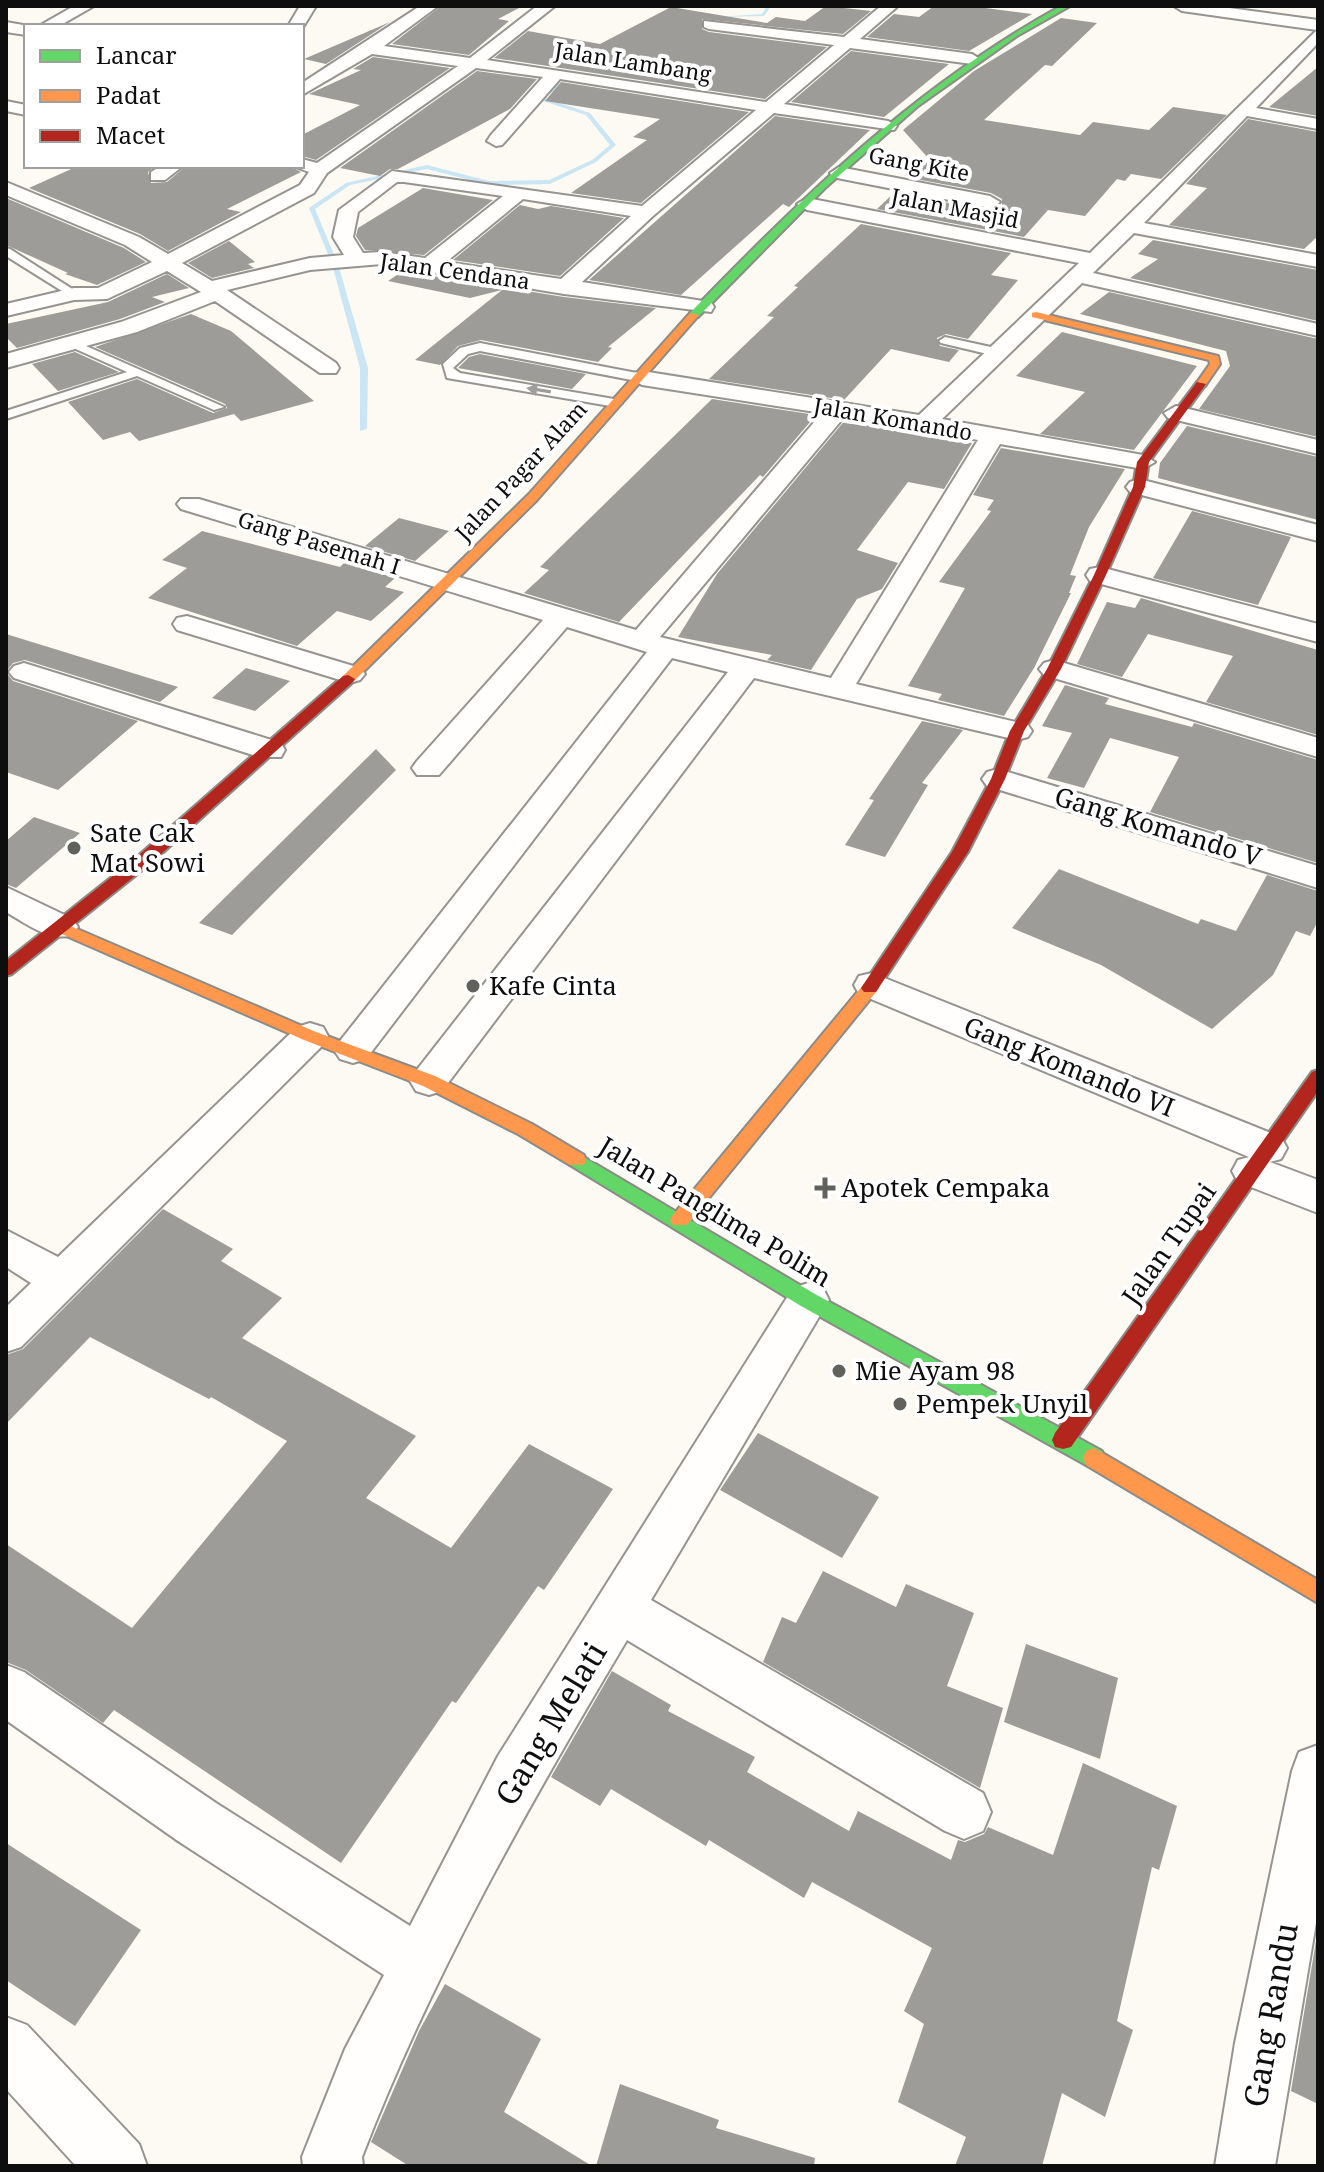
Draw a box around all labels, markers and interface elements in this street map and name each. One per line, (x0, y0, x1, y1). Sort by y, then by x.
legend (24, 24, 304, 168)
street label: Jalan Lambang (552, 34, 714, 88)
text: Lancar (96, 38, 177, 71)
text: Padat (96, 78, 161, 111)
text: Macet (96, 118, 165, 151)
street label: Gang Kite (866, 139, 972, 187)
street label: Jalan Masjid (888, 180, 1022, 234)
street label: Jalan Cendana (377, 244, 532, 295)
one-way arrow (527, 383, 552, 396)
street label: Jalan Komando (811, 389, 975, 447)
street label: Jalan Pagar Alam (447, 394, 593, 547)
street label: Gang Pasemah I (235, 503, 404, 581)
street label: Gang Komando V (1050, 777, 1267, 875)
place label: Sate Cak Mat Sowi (90, 814, 205, 880)
marker: Sate Cak Mat Sowi (65, 839, 83, 857)
place label: Kafe Cinta (489, 967, 617, 1003)
marker: Kafe Cinta (464, 977, 482, 995)
street label: Gang Komando VI (959, 1007, 1180, 1125)
street label: Jalan Panglima Polim (592, 1127, 838, 1295)
place label: Apotek Cempaka (841, 1169, 1050, 1205)
street label: Jalan Tupai (1112, 1175, 1224, 1313)
marker: Apotek Cempaka (816, 1179, 834, 1197)
place label: Mie Ayam 98 (855, 1352, 1015, 1388)
marker: Mie Ayam 98 (830, 1362, 848, 1380)
place label: Pempek Unyil (916, 1385, 1088, 1421)
marker: Pempek Unyil (891, 1395, 909, 1413)
street label: Gang Melati (484, 1633, 615, 1813)
street label: Gang Randu (1232, 1919, 1307, 2110)

